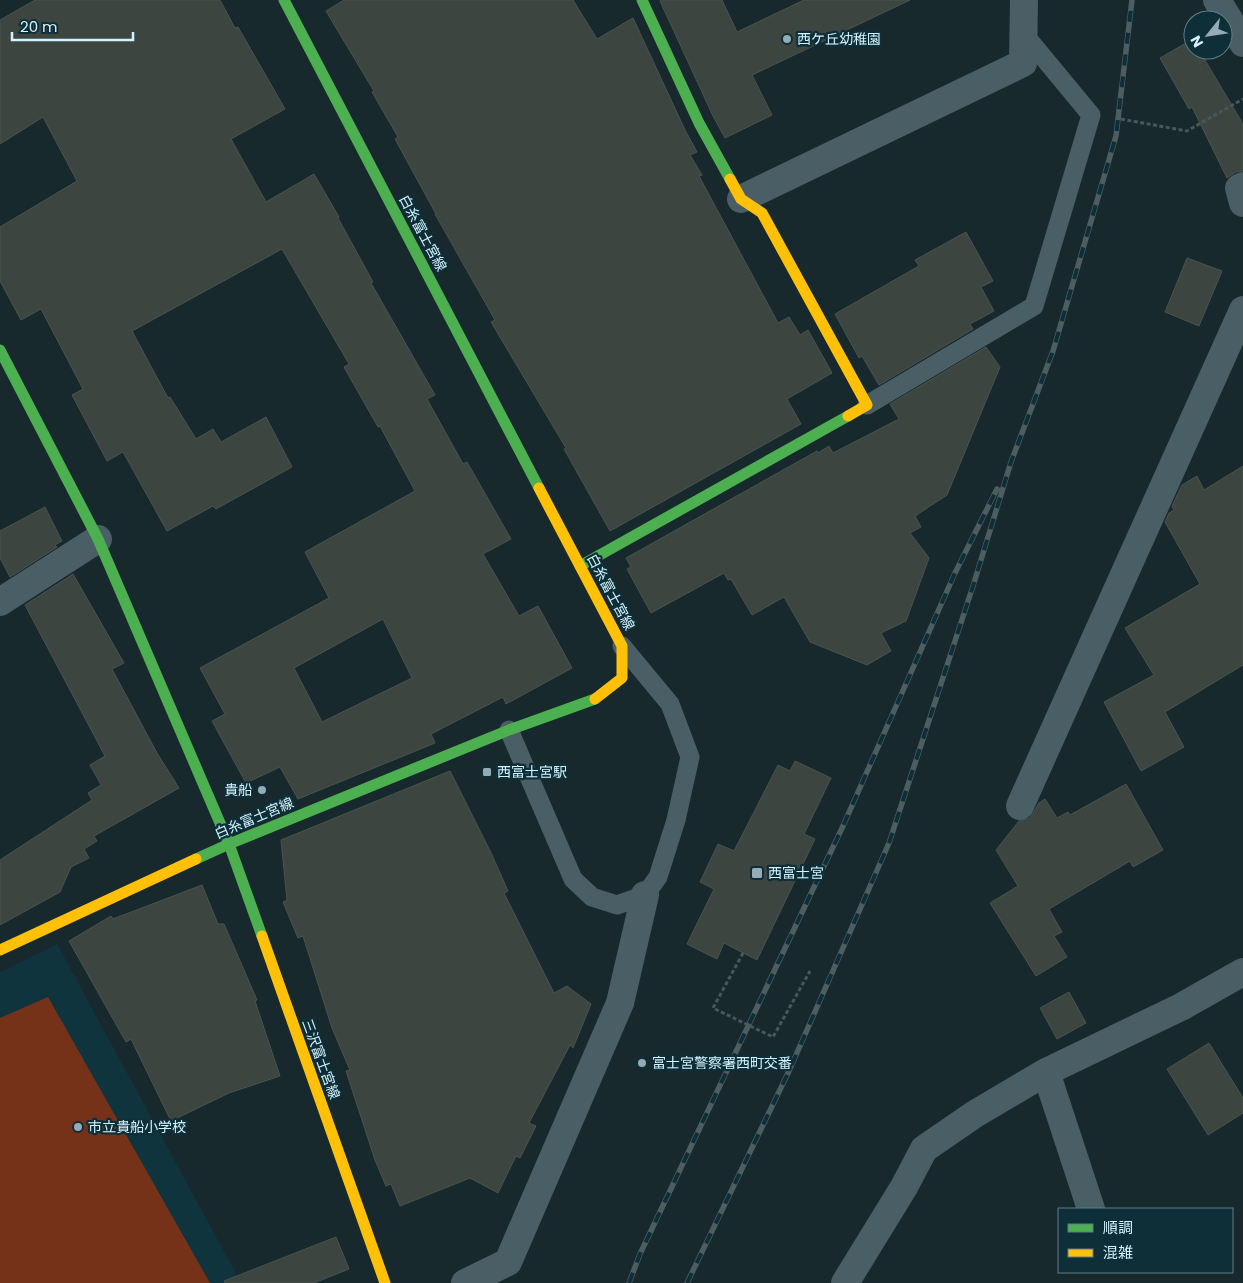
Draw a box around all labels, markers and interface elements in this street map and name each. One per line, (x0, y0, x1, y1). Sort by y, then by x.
scale bar (12, 10, 134, 42)
north arrow (1183, 10, 1233, 60)
text: 20 m (20, 16, 58, 37)
place label: 西ケ丘幼稚園 (797, 29, 881, 49)
text: N (1185, 32, 1208, 51)
marker: 西ケ丘幼稚園 (781, 33, 793, 45)
street label: 白糸富士宮線 (394, 191, 452, 275)
street label: 白糸富士宮線 (582, 550, 640, 634)
place label: 西富士宮駅 (497, 762, 567, 782)
marker: 西富士宮駅 (481, 766, 493, 778)
place label: 貴船 (224, 780, 252, 800)
marker: 貴船 (256, 784, 268, 796)
street label: 白糸富士宮線 (211, 792, 297, 844)
place label: 西富士宮 (768, 863, 824, 883)
marker: 西富士宮 (750, 866, 764, 880)
street label: 三沢富士宮線 (297, 1016, 345, 1102)
place label: 富士宮警察署西町交番 (652, 1053, 792, 1073)
marker: 富士宮警察署西町交番 (636, 1057, 648, 1069)
place label: 市立貴船小学校 (88, 1117, 186, 1137)
marker: 市立貴船小学校 (72, 1121, 84, 1133)
legend (1058, 1208, 1233, 1273)
text: 順調 (1103, 1217, 1133, 1238)
text: 混雑 (1103, 1242, 1133, 1263)

